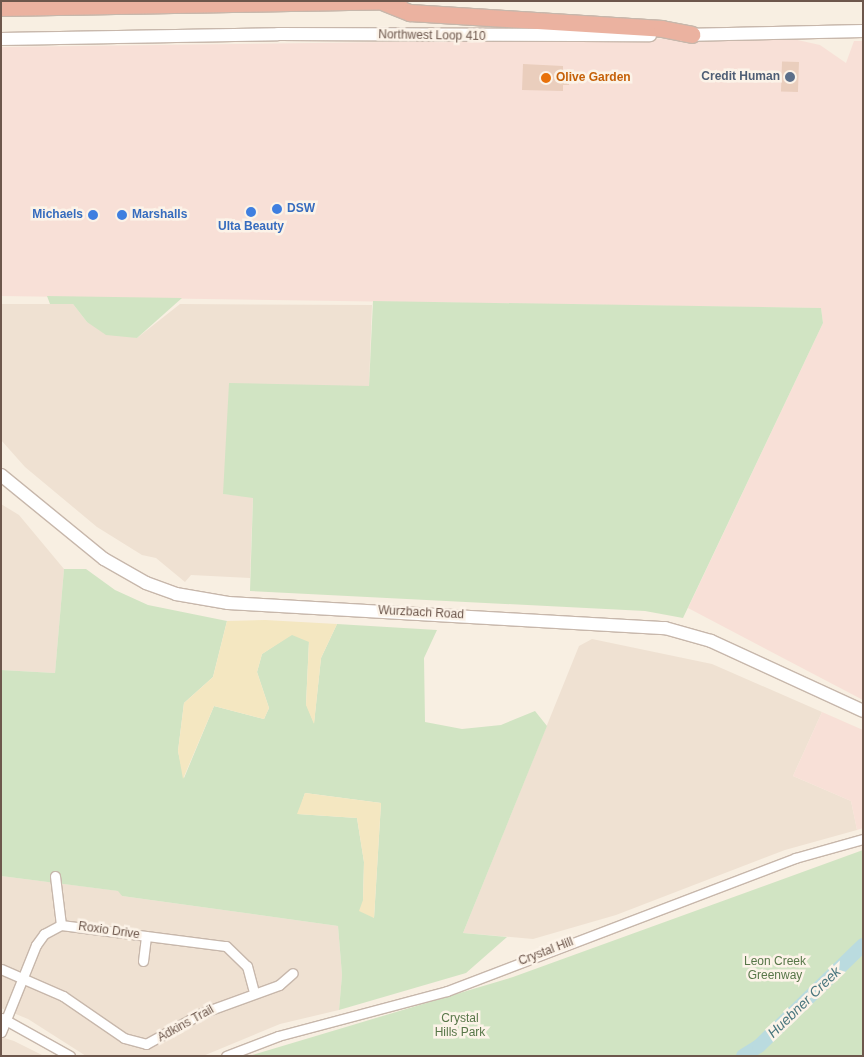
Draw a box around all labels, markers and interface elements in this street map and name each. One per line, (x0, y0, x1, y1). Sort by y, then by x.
street label: Northwest Loop 410 (378, 28, 486, 44)
place label: Credit Human (701, 70, 780, 84)
place label: Olive Garden (556, 71, 631, 85)
marker: Credit Human (784, 71, 796, 83)
marker: Olive Garden (540, 72, 552, 84)
place label: DSW (287, 202, 315, 216)
marker: DSW (271, 203, 283, 215)
marker: Ulta Beauty (245, 206, 257, 218)
place label: Michaels (32, 208, 83, 222)
place label: Marshalls (132, 208, 187, 222)
marker: Michaels (87, 209, 99, 221)
marker: Marshalls (116, 209, 128, 221)
place label: Ulta Beauty (218, 220, 284, 234)
street label: Wurzbach Road (378, 604, 464, 622)
street label: Roxio Drive (77, 920, 141, 942)
street label: Crystal Hill (517, 935, 575, 969)
park label: Leon Creek Greenway (744, 955, 806, 983)
water label: Huebner Creek (764, 963, 844, 1041)
street label: Adkins Trail (155, 1003, 217, 1045)
park label: Crystal Hills Park (435, 1012, 485, 1040)

